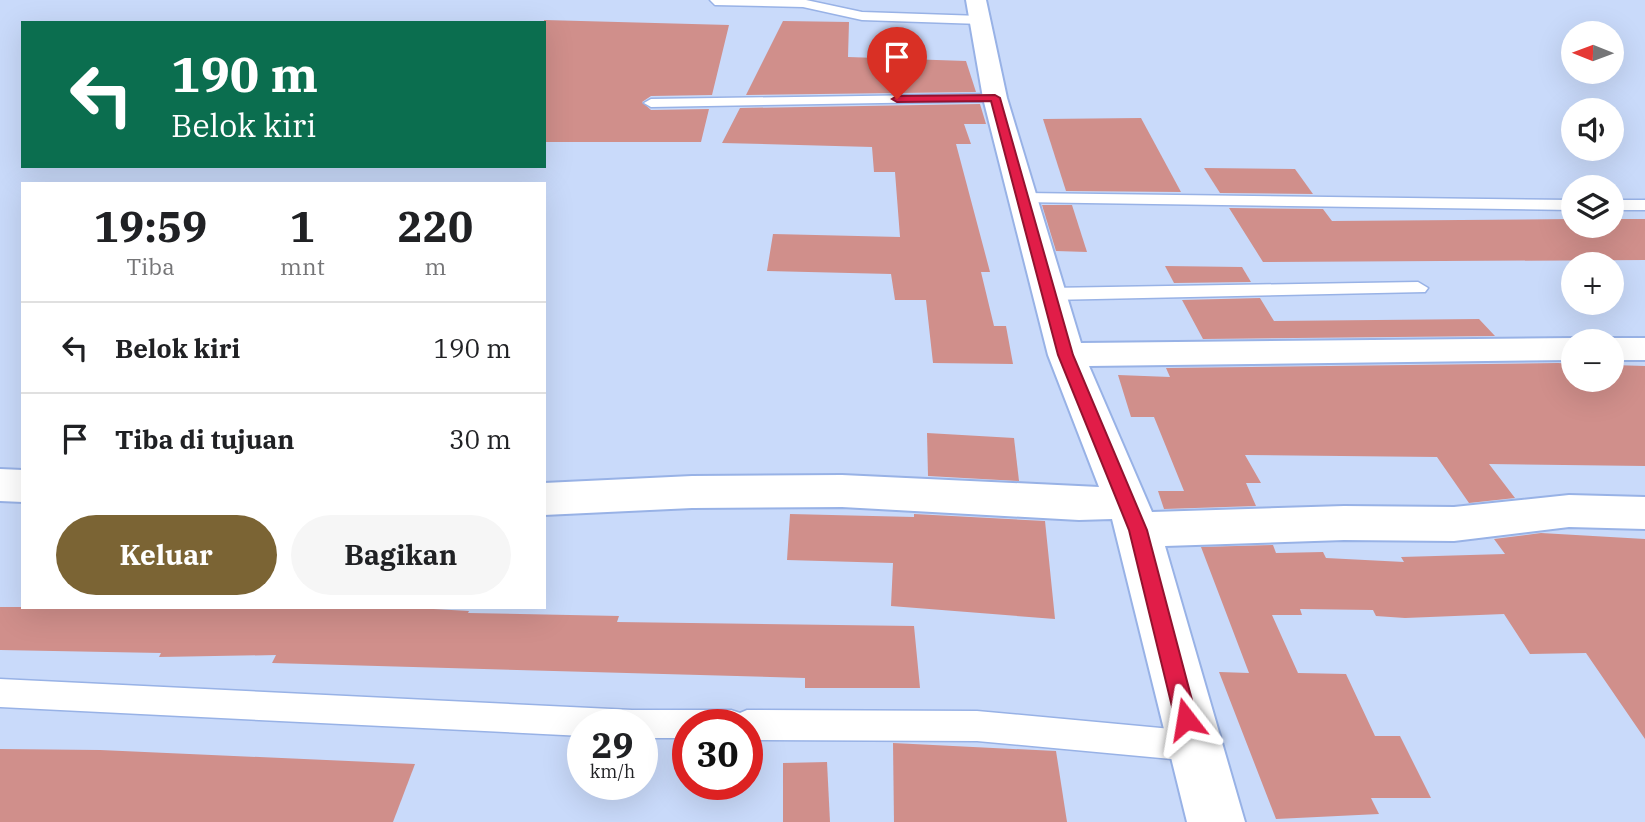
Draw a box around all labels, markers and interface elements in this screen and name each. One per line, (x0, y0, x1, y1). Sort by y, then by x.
north arrow (1561, 21, 1624, 84)
map controls (1561, 21, 1624, 392)
pin (867, 27, 927, 99)
icon: arrive (878, 38, 916, 76)
text: 190 m (171, 42, 318, 105)
icon: left (56, 49, 147, 140)
button: sound (1561, 98, 1624, 161)
text: Belok kiri (171, 104, 316, 146)
button: layers (1561, 175, 1624, 238)
text: 19:59 (94, 199, 207, 254)
text: 1 (290, 199, 315, 254)
text: 220 (398, 199, 473, 254)
text: Tiba (126, 251, 175, 281)
text: mnt (280, 251, 325, 281)
text: m (424, 251, 446, 281)
button: + (1561, 252, 1624, 315)
icon: left (56, 329, 94, 367)
button: − (1561, 329, 1624, 392)
text: Belok kiri (115, 331, 240, 365)
text: 190 m (433, 331, 511, 365)
icon: arrive (56, 420, 94, 458)
text: Tiba di tujuan (115, 422, 295, 456)
text: 30 m (449, 422, 511, 456)
button: Keluar (56, 515, 277, 595)
button: Bagikan (291, 515, 511, 595)
position arrow (1149, 682, 1223, 756)
speed limit sign: 30 (672, 709, 763, 800)
text: 29 (591, 722, 634, 768)
text: km/h (590, 760, 635, 783)

